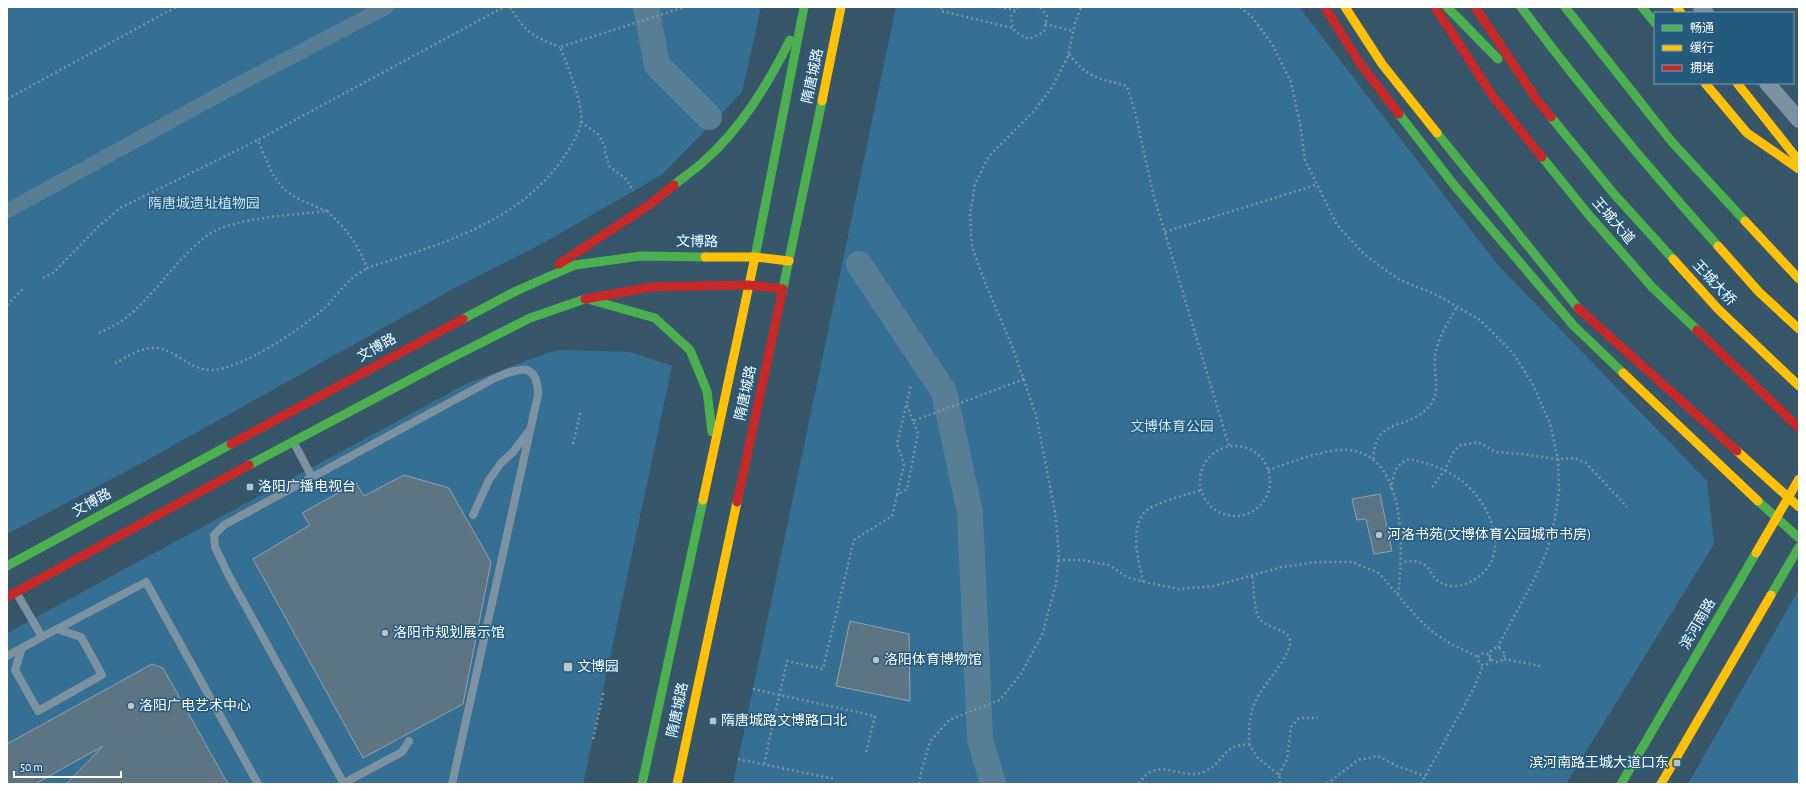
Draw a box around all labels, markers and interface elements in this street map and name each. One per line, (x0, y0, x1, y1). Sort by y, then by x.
legend (1654, 12, 1794, 84)
text: 畅通 (1690, 21, 1714, 34)
text: 缓行 (1690, 41, 1714, 54)
street label: 隋唐城路 (799, 47, 826, 105)
text: 拥堵 (1690, 62, 1714, 74)
park label: 隋唐城遗址植物园 (148, 195, 260, 211)
street label: 王城大道 (1589, 195, 1637, 247)
street label: 文博路 (676, 233, 718, 249)
street label: 王城大桥 (1690, 257, 1739, 308)
street label: 文博路 (354, 330, 399, 364)
street label: 隋唐城路 (732, 364, 759, 422)
park label: 文博体育公园 (1130, 418, 1214, 434)
place label: 洛阳广播电视台 (258, 479, 356, 494)
marker: 洛阳广播电视台 (245, 482, 255, 492)
street label: 文博路 (69, 485, 114, 519)
place label: 河洛书苑(文博体育公园城市书房) (1387, 526, 1591, 542)
marker: 河洛书苑(文博体育公园城市书房) (1374, 530, 1384, 540)
street label: 滨河南路 (1677, 596, 1718, 652)
place label: 洛阳市规划展示馆 (393, 625, 505, 640)
marker: 洛阳市规划展示馆 (380, 628, 390, 638)
place label: 洛阳体育博物馆 (884, 651, 982, 667)
marker: 洛阳体育博物馆 (871, 655, 881, 665)
place label: 文博园 (577, 658, 619, 674)
marker: 文博园 (562, 661, 574, 673)
street label: 隋唐城路 (664, 681, 691, 739)
place label: 洛阳广电艺术中心 (139, 698, 251, 713)
marker: 洛阳广电艺术中心 (126, 701, 136, 711)
place label: 隋唐城路文博路口北 (721, 712, 847, 728)
marker: 隋唐城路文博路口北 (708, 716, 718, 726)
scale bar (14, 753, 121, 779)
place label: 滨河南路王城大道口东 (1529, 755, 1669, 770)
marker: 滨河南路王城大道口东 (1672, 758, 1682, 768)
text: 50 m (20, 761, 43, 773)

